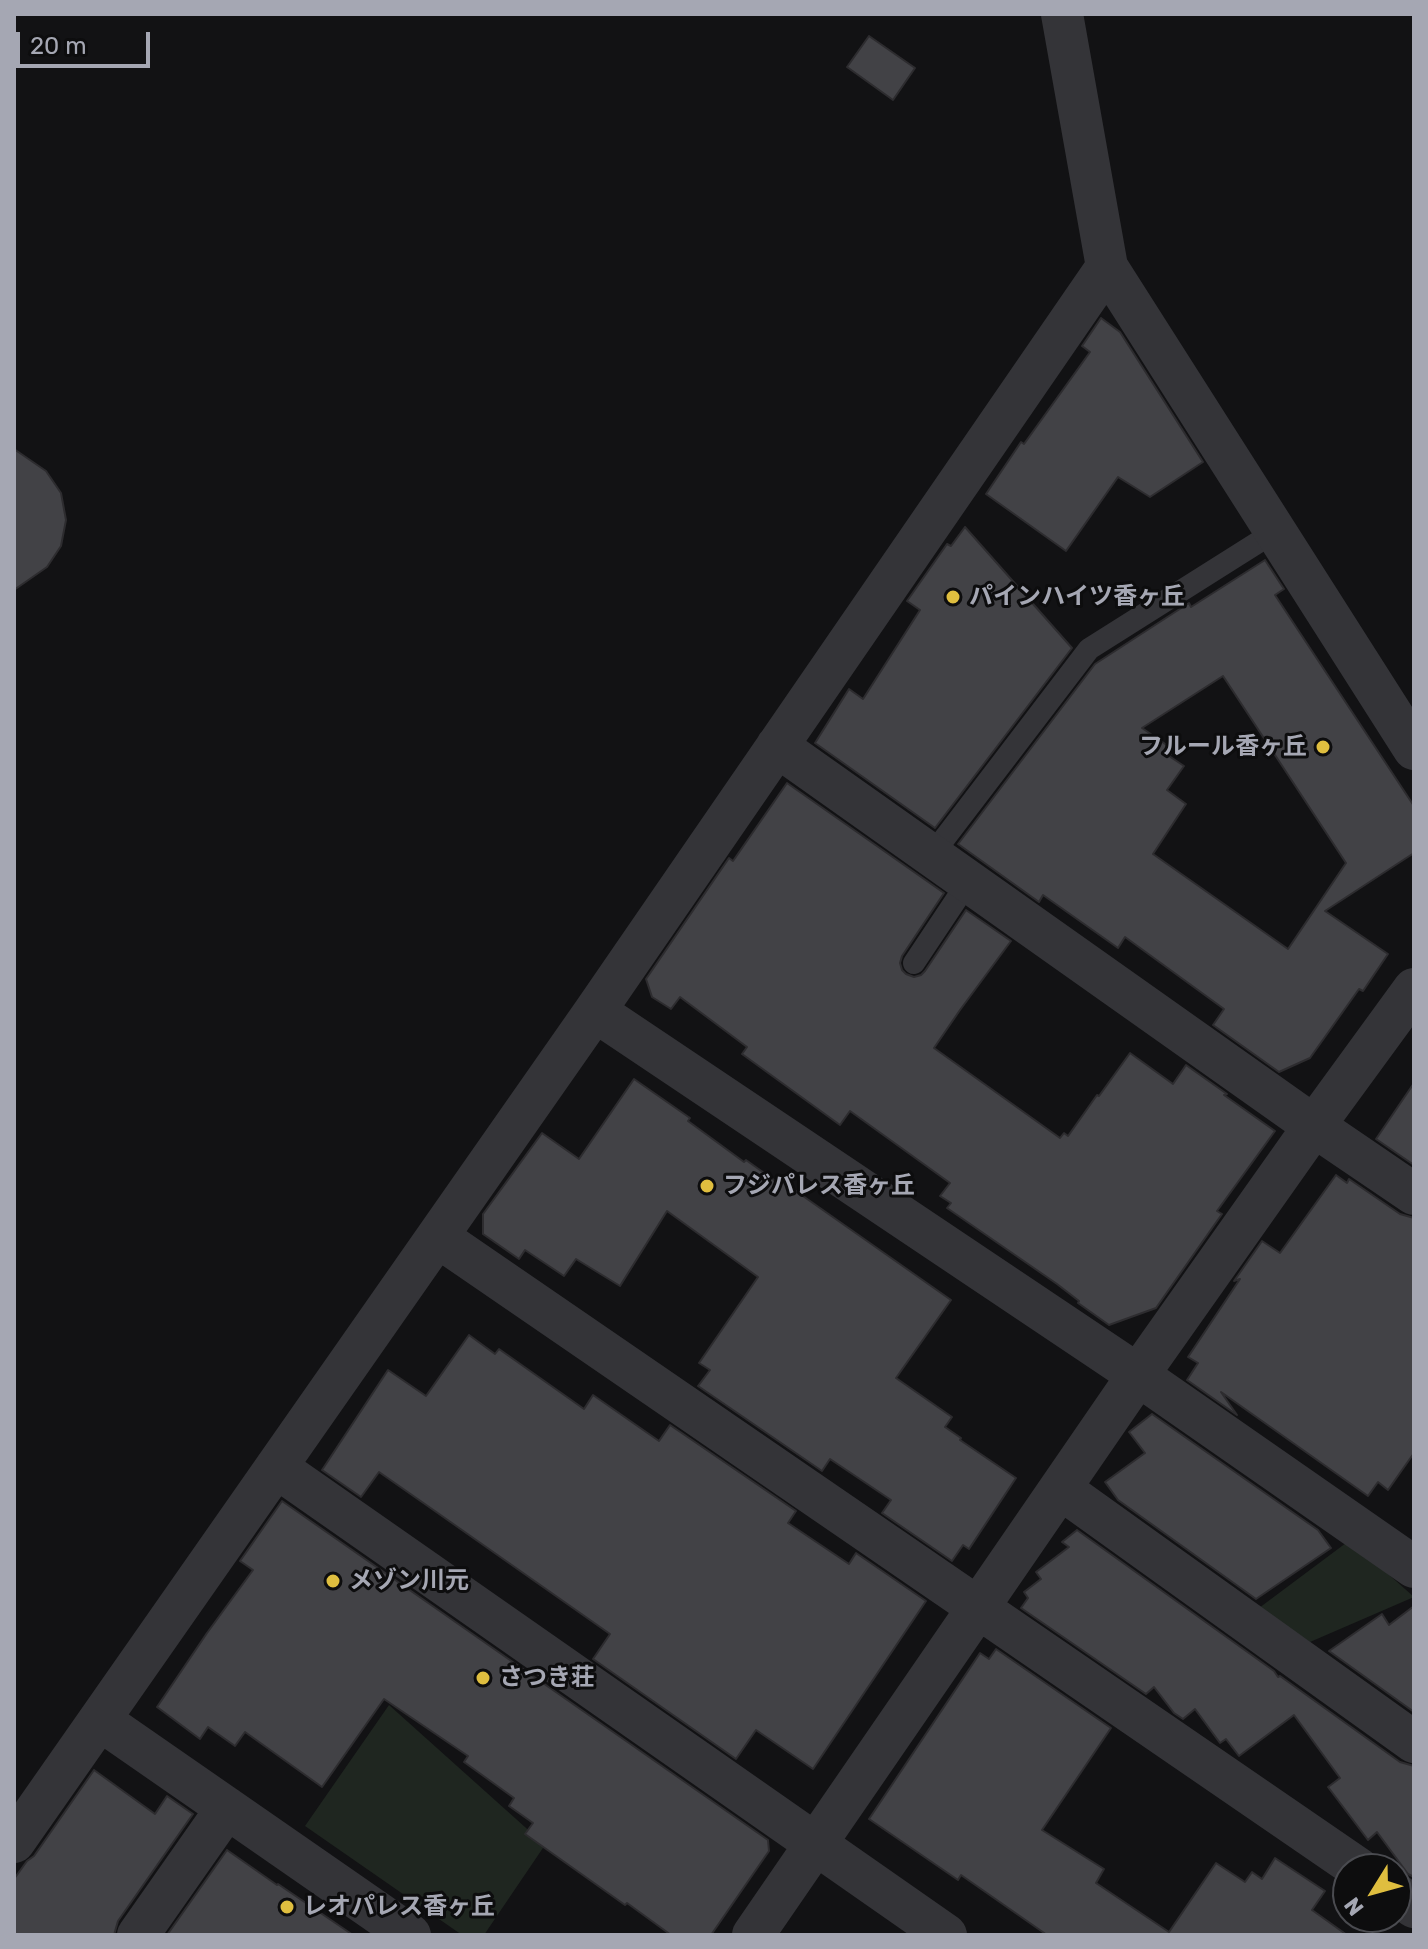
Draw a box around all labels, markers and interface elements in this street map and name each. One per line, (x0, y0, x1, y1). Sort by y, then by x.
scale bar (20, 16, 154, 66)
text: 20 m (30, 32, 87, 60)
place label: パインハイツ香ヶ丘 (969, 583, 1185, 611)
marker: パインハイツ香ヶ丘 (944, 588, 962, 606)
place label: フルール香ヶ丘 (1139, 733, 1307, 761)
marker: フルール香ヶ丘 (1314, 738, 1332, 756)
place label: フジパレス香ヶ丘 (723, 1172, 915, 1200)
marker: フジパレス香ヶ丘 (698, 1177, 716, 1195)
place label: メゾン川元 (349, 1567, 469, 1595)
marker: メゾン川元 (324, 1572, 342, 1590)
place label: さつき荘 (499, 1664, 595, 1692)
marker: さつき荘 (474, 1669, 492, 1687)
north arrow (1332, 1853, 1412, 1933)
text: N (1338, 1892, 1370, 1921)
place label: レオパレス香ヶ丘 (303, 1893, 495, 1921)
marker: レオパレス香ヶ丘 (278, 1898, 296, 1916)

